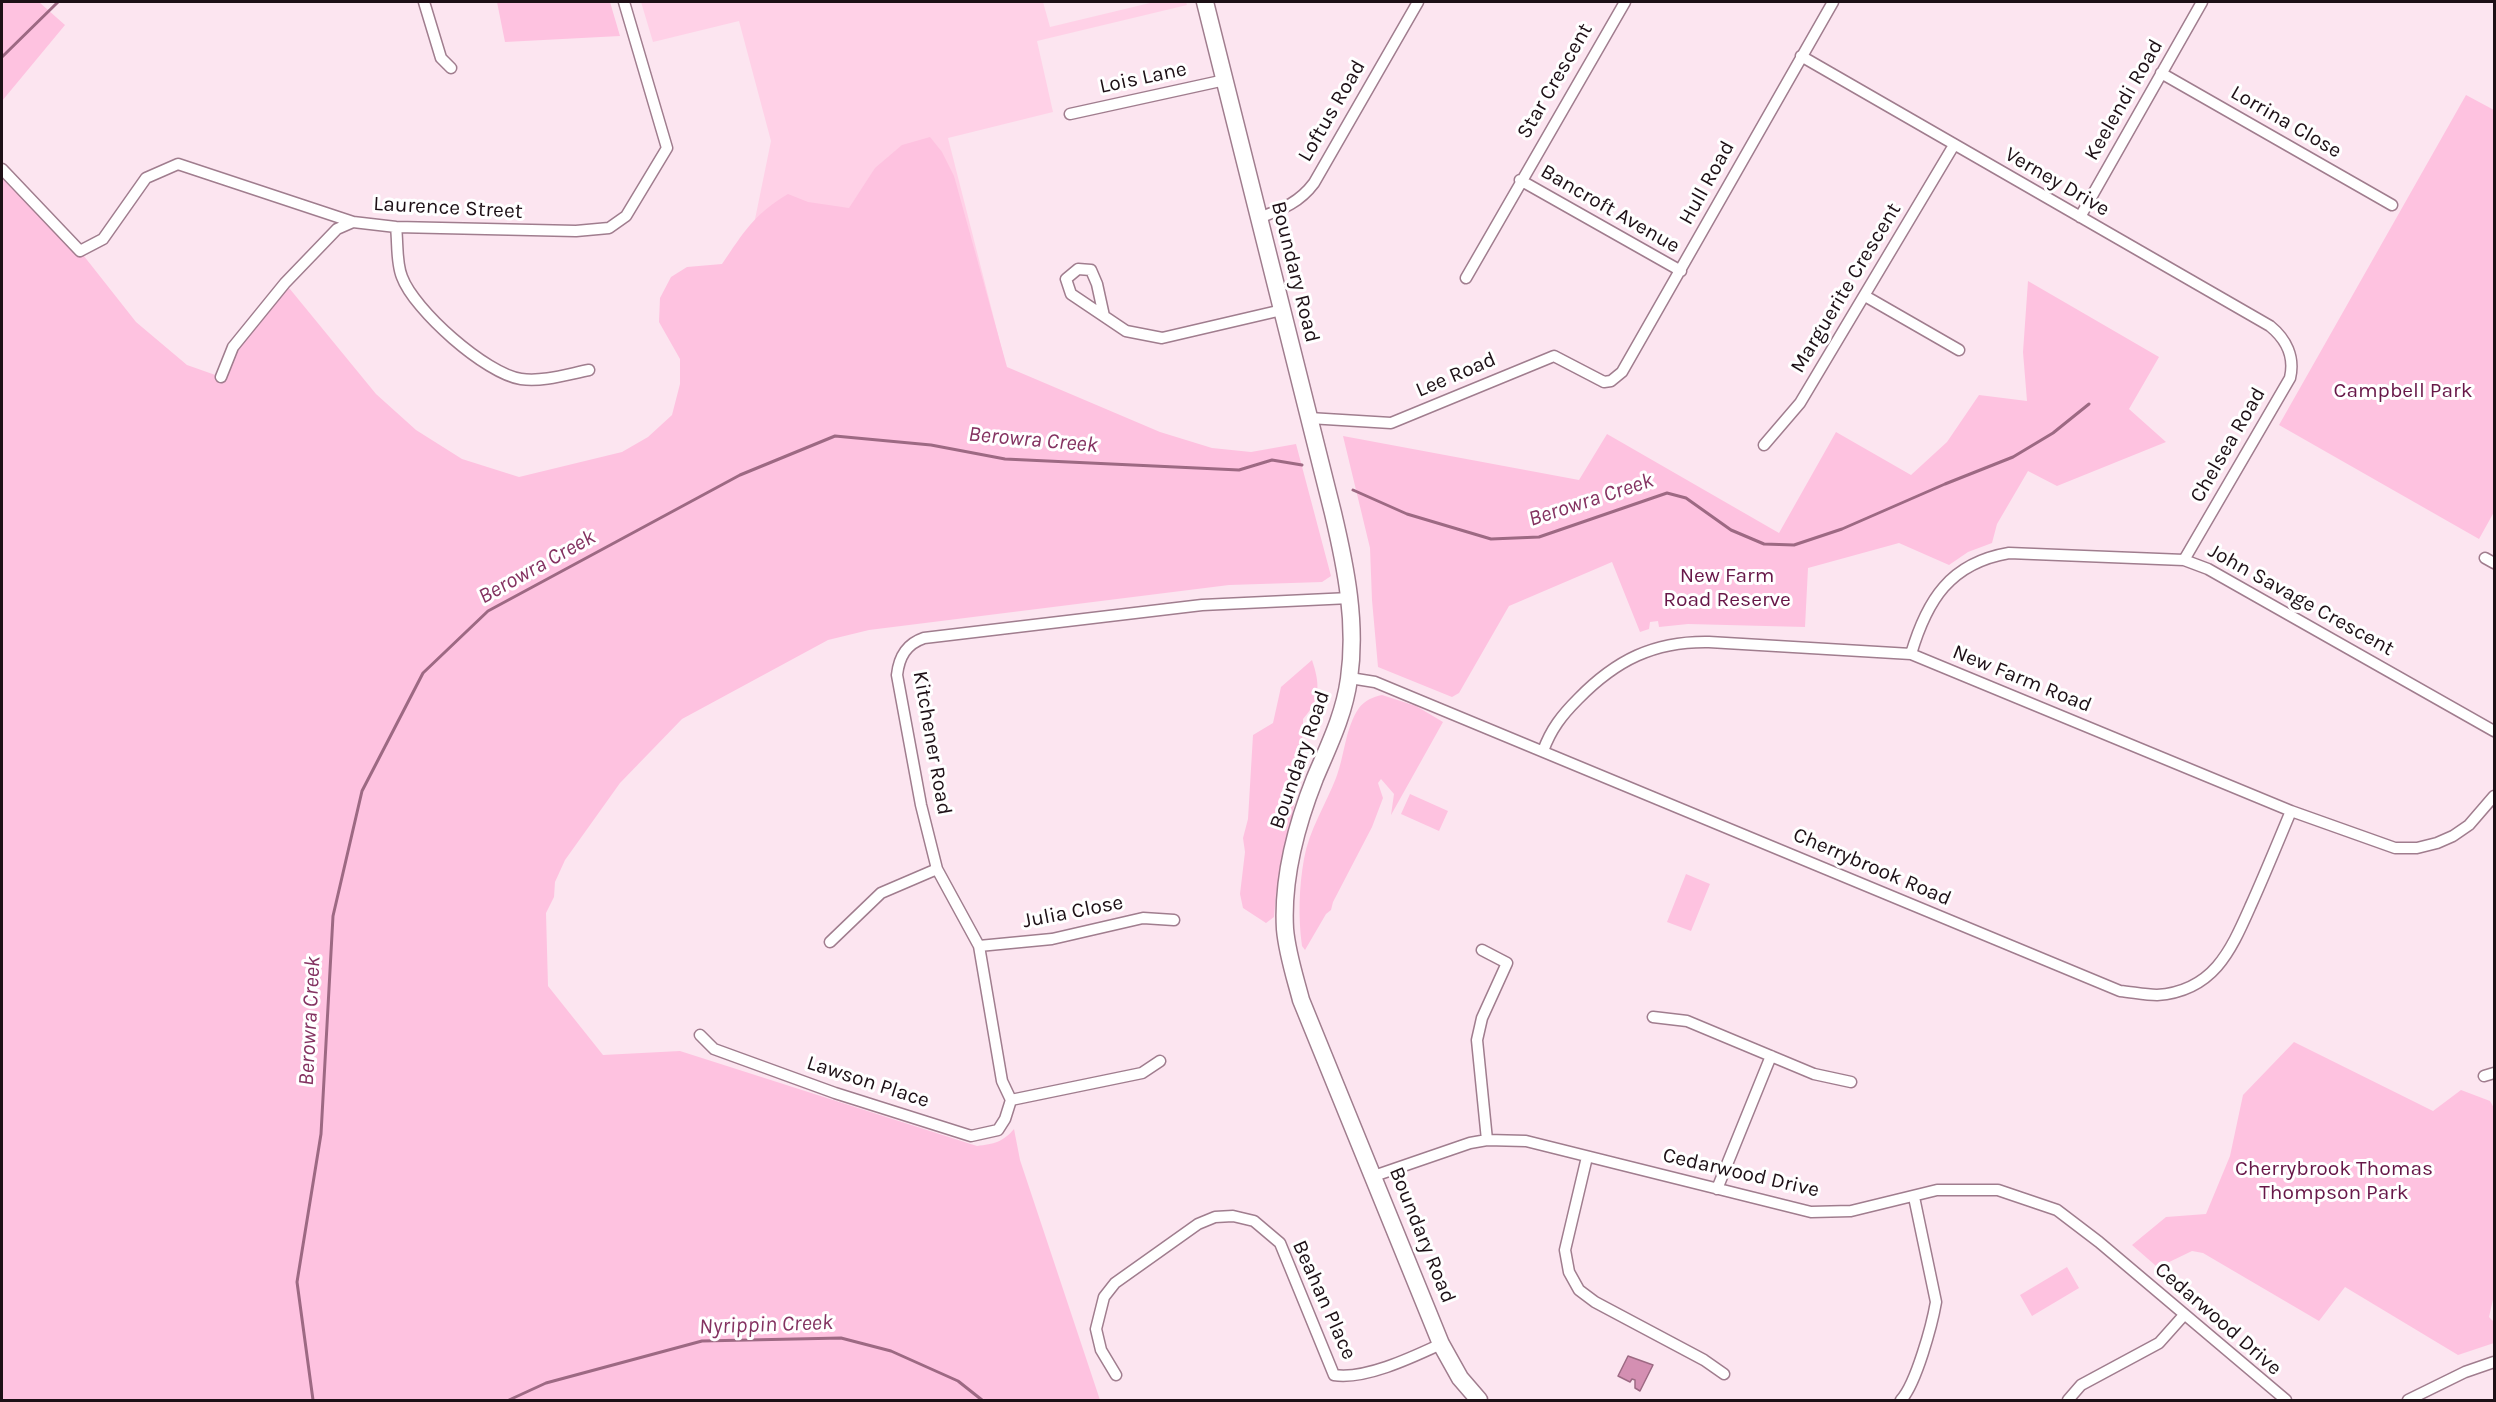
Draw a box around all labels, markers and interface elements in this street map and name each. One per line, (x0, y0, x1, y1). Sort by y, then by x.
street label: Star Crescent (1512, 19, 1598, 143)
street label: Keelendi Road (2079, 35, 2169, 165)
street label: Lois Lane (1097, 56, 1189, 100)
street label: Loftus Road (1293, 56, 1371, 166)
street label: Lorrina Close (2226, 80, 2346, 164)
street label: Hull Road (1674, 137, 1740, 229)
street label: Verney Drive (2000, 142, 2114, 222)
street label: Bancroft Avenue (1536, 159, 1684, 259)
street label: Laurence Street (373, 192, 523, 224)
street label: Marguerite Crescent (1785, 198, 1907, 378)
street label: Boundary Road (1265, 199, 1325, 345)
street label: Lee Road (1412, 347, 1500, 403)
park label: Campbell Park (2334, 378, 2472, 404)
street label: Chelsea Road (2185, 383, 2271, 507)
water label: Berowra Creek (967, 421, 1099, 459)
water label: Berowra Creek (1525, 467, 1657, 533)
water label: Berowra Creek (474, 524, 600, 610)
street label: John Savage Crescent (2204, 538, 2398, 662)
park label: New Farm Road Reserve (1663, 563, 1791, 613)
street label: New Farm Road (1949, 640, 2095, 718)
street label: Kitchener Road (907, 669, 957, 817)
street label: Boundary Road (1265, 688, 1335, 832)
street label: Cherrybrook Road (1789, 822, 1955, 912)
street label: Julia Close (1021, 890, 1125, 934)
water label: Berowra Creek (293, 956, 327, 1086)
street label: Lawson Place (804, 1050, 932, 1114)
street label: Cedarwood Drive (1660, 1143, 1822, 1203)
park label: Cherrybrook Thomas Thompson Park (2235, 1156, 2433, 1206)
street label: Boundary Road (1383, 1163, 1461, 1307)
street label: Beahan Place (1286, 1236, 1362, 1364)
street label: Cedarwood Drive (2149, 1257, 2287, 1381)
water label: Nyrippin Creek (699, 1309, 833, 1341)

